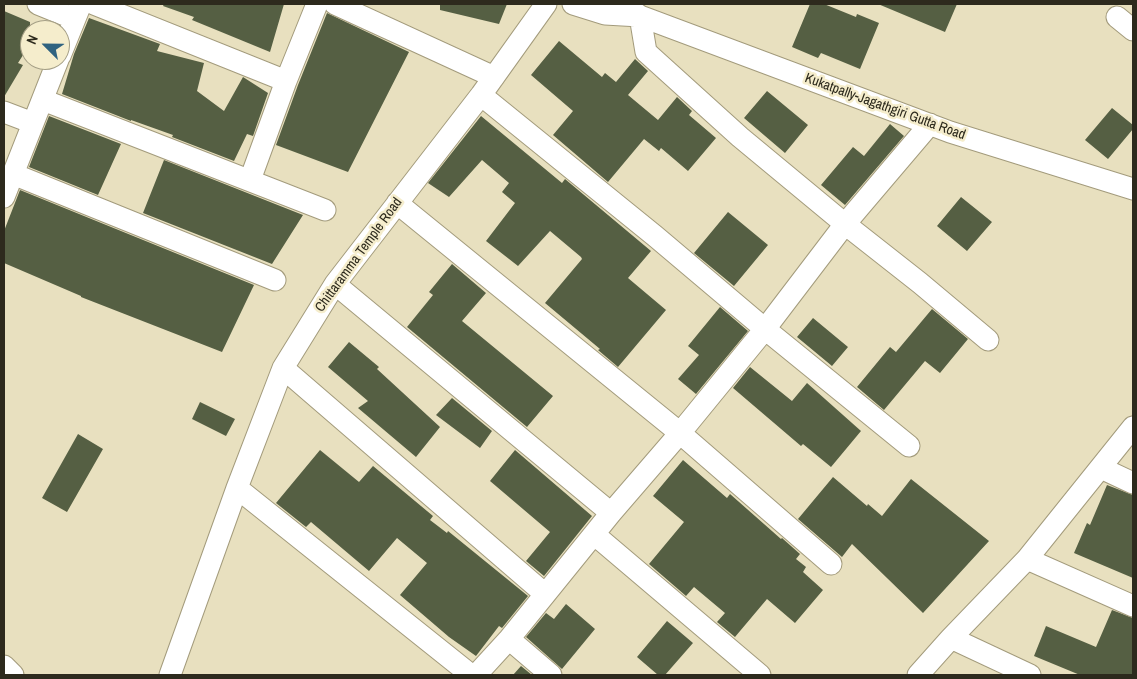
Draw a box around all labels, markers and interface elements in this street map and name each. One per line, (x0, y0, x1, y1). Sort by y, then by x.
north arrow (20, 20, 70, 70)
text: N (22, 32, 42, 47)
street label: Kukatpally-Jagathgiri Gutta Road (802, 70, 968, 144)
street label: Chittaramma Temple Road (312, 195, 406, 315)

